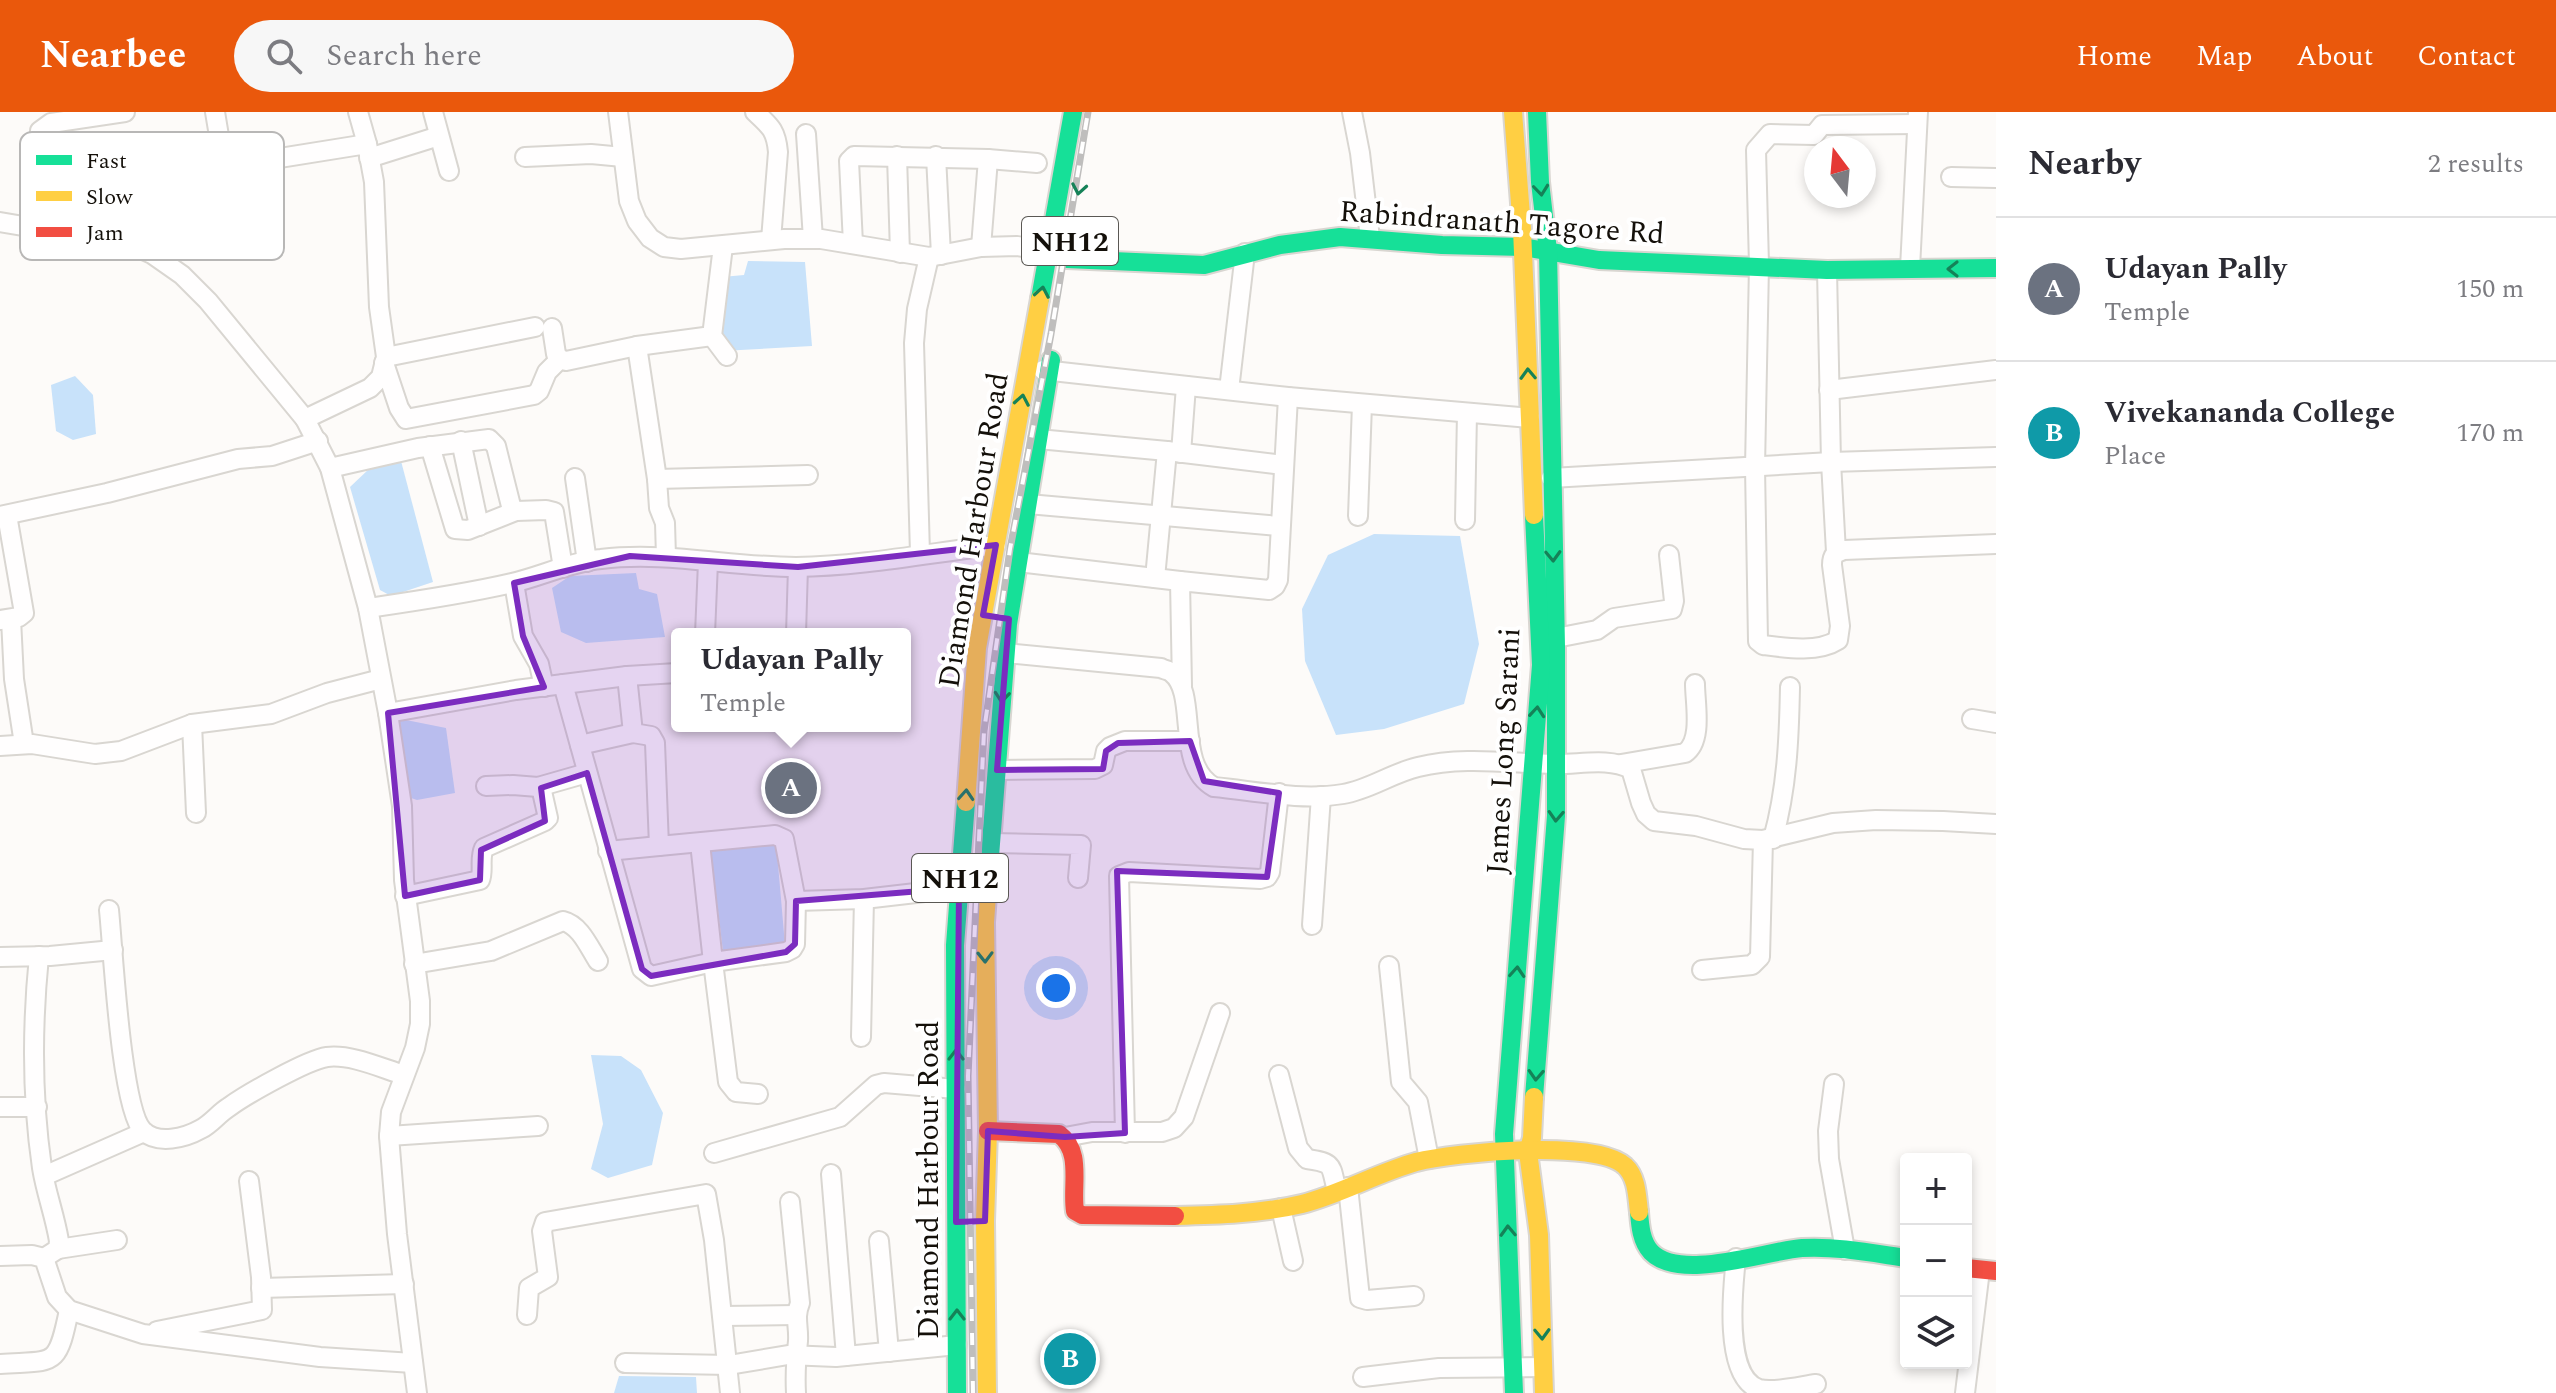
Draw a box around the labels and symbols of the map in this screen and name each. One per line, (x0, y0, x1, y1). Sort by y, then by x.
legend (20, 132, 284, 260)
north arrow (1804, 136, 1876, 208)
text: Fast (86, 145, 127, 178)
text: Slow (86, 181, 134, 214)
one-way arrow (1071, 182, 1088, 196)
one-way arrow (1532, 184, 1549, 197)
street label: Rabindranath Tagore Rd (1338, 189, 1666, 257)
text: Jam (86, 217, 124, 250)
road number: NH12 (1022, 217, 1118, 265)
one-way arrow (1946, 260, 1959, 277)
one-way arrow (1032, 285, 1049, 299)
one-way arrow (1520, 367, 1537, 380)
street label: Diamond Harbour Road (926, 369, 1022, 691)
one-way arrow (1013, 393, 1030, 407)
one-way arrow (1545, 550, 1562, 563)
street label: James Long Sarani (1475, 626, 1533, 876)
one-way arrow (994, 691, 1011, 704)
one-way arrow (1528, 706, 1545, 719)
pin: A (765, 758, 817, 818)
one-way arrow (957, 788, 974, 801)
one-way arrow (1547, 810, 1564, 823)
road number: NH12 (912, 854, 1008, 902)
one-way arrow (976, 951, 994, 964)
one-way arrow (1508, 965, 1525, 978)
your location (1036, 968, 1076, 1008)
street label: Diamond Harbour Road (906, 1021, 952, 1339)
one-way arrow (947, 1048, 965, 1061)
one-way arrow (1528, 1069, 1545, 1082)
one-way arrow (1499, 1224, 1516, 1237)
one-way arrow (948, 1308, 966, 1321)
one-way arrow (1533, 1328, 1550, 1341)
pin: B (1044, 1329, 1096, 1389)

